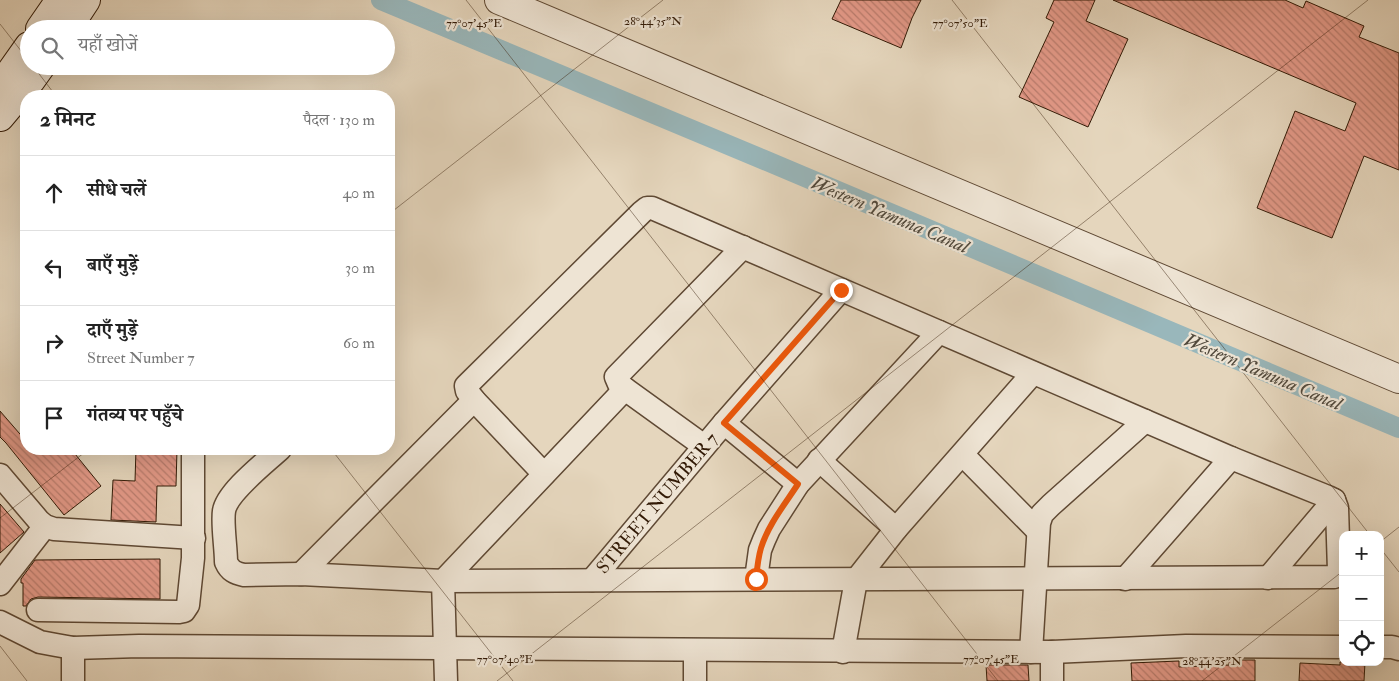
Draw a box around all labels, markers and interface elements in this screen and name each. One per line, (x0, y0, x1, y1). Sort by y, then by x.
text: 28°44'35"N (624, 14, 682, 29)
text: 77°07'45"E (446, 16, 502, 31)
text: 77°07'50"E (932, 16, 988, 31)
search box (20, 20, 395, 75)
text: यहाँ खोजें (78, 33, 138, 57)
icon: search (38, 34, 66, 62)
text: 2 मिनट (40, 106, 95, 133)
text: पैदल · 130 m (303, 110, 375, 130)
water label: Western Yamuna Canal (807, 171, 974, 260)
text: सीधे चलें (87, 178, 146, 202)
icon: ahead (40, 179, 68, 207)
text: 40 m (342, 183, 375, 203)
text: बाएँ मुड़ें (87, 253, 138, 277)
icon: left (40, 254, 68, 282)
text: 30 m (345, 258, 375, 278)
route end (830, 279, 853, 302)
text: दाएँ मुड़ें (87, 318, 138, 342)
water label: Western Yamuna Canal (1180, 328, 1347, 417)
icon: right (40, 329, 68, 357)
text: 60 m (343, 333, 375, 353)
text: Street Number 7 (87, 348, 195, 368)
text: गंतव्य पर पहुँचे (87, 403, 183, 427)
icon: arrive (40, 404, 68, 432)
street label: STREET NUMBER 7 (592, 428, 723, 579)
map controls (1339, 531, 1384, 666)
button: + (1339, 531, 1384, 576)
route start (745, 568, 768, 591)
button: − (1339, 576, 1384, 621)
button: locate (1339, 621, 1384, 666)
text: 77°07'40"E (477, 652, 534, 667)
text: 77°07'45"E (963, 652, 1019, 667)
text: 28°44'25"N (1182, 654, 1242, 669)

